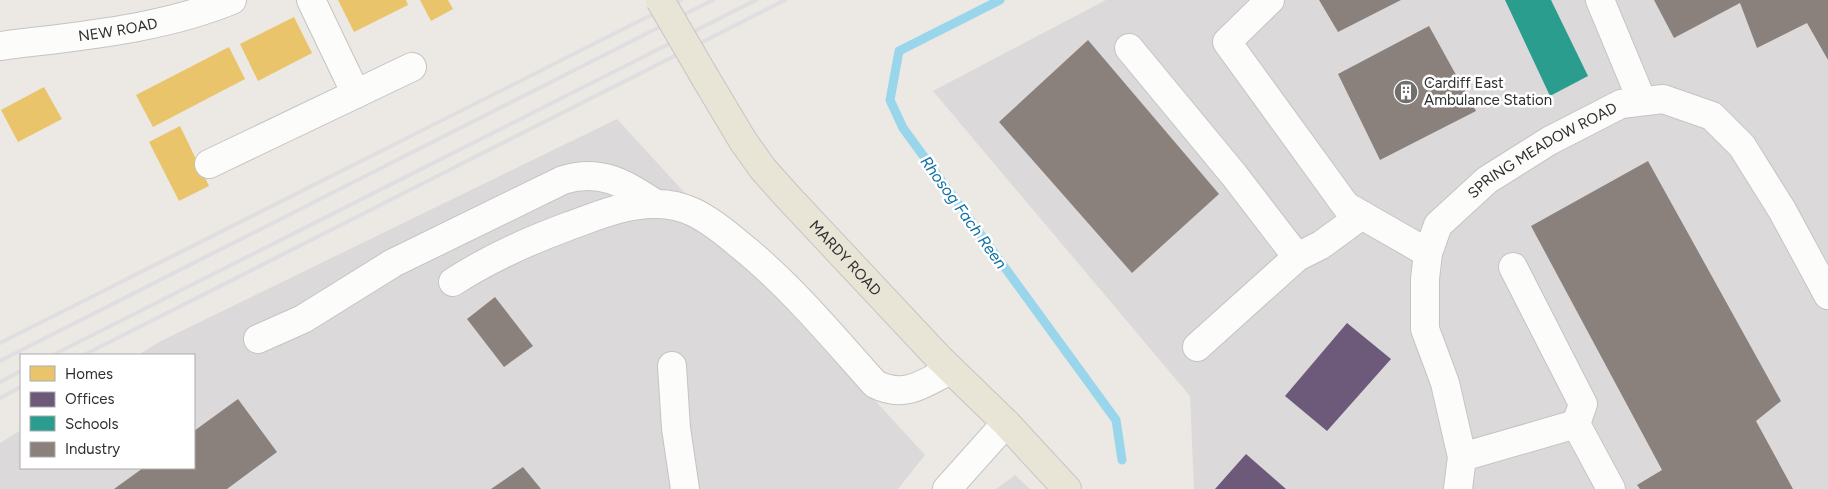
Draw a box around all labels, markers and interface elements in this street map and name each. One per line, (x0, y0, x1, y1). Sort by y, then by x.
street label: NEW ROAD (77, 14, 159, 45)
place label: Cardiff East Ambulance Station (1424, 74, 1552, 109)
building icon: Cardiff East Ambulance Station (1393, 79, 1419, 105)
street label: SPRING MEADOW ROAD (1464, 99, 1620, 202)
water label: Rhosog Fach Reen (916, 152, 1011, 272)
street label: MARDY ROAD (806, 217, 885, 300)
legend (20, 354, 195, 469)
text: Homes (65, 365, 113, 383)
text: Offices (65, 390, 115, 408)
text: Schools (65, 415, 118, 433)
text: Industry (65, 440, 120, 458)

